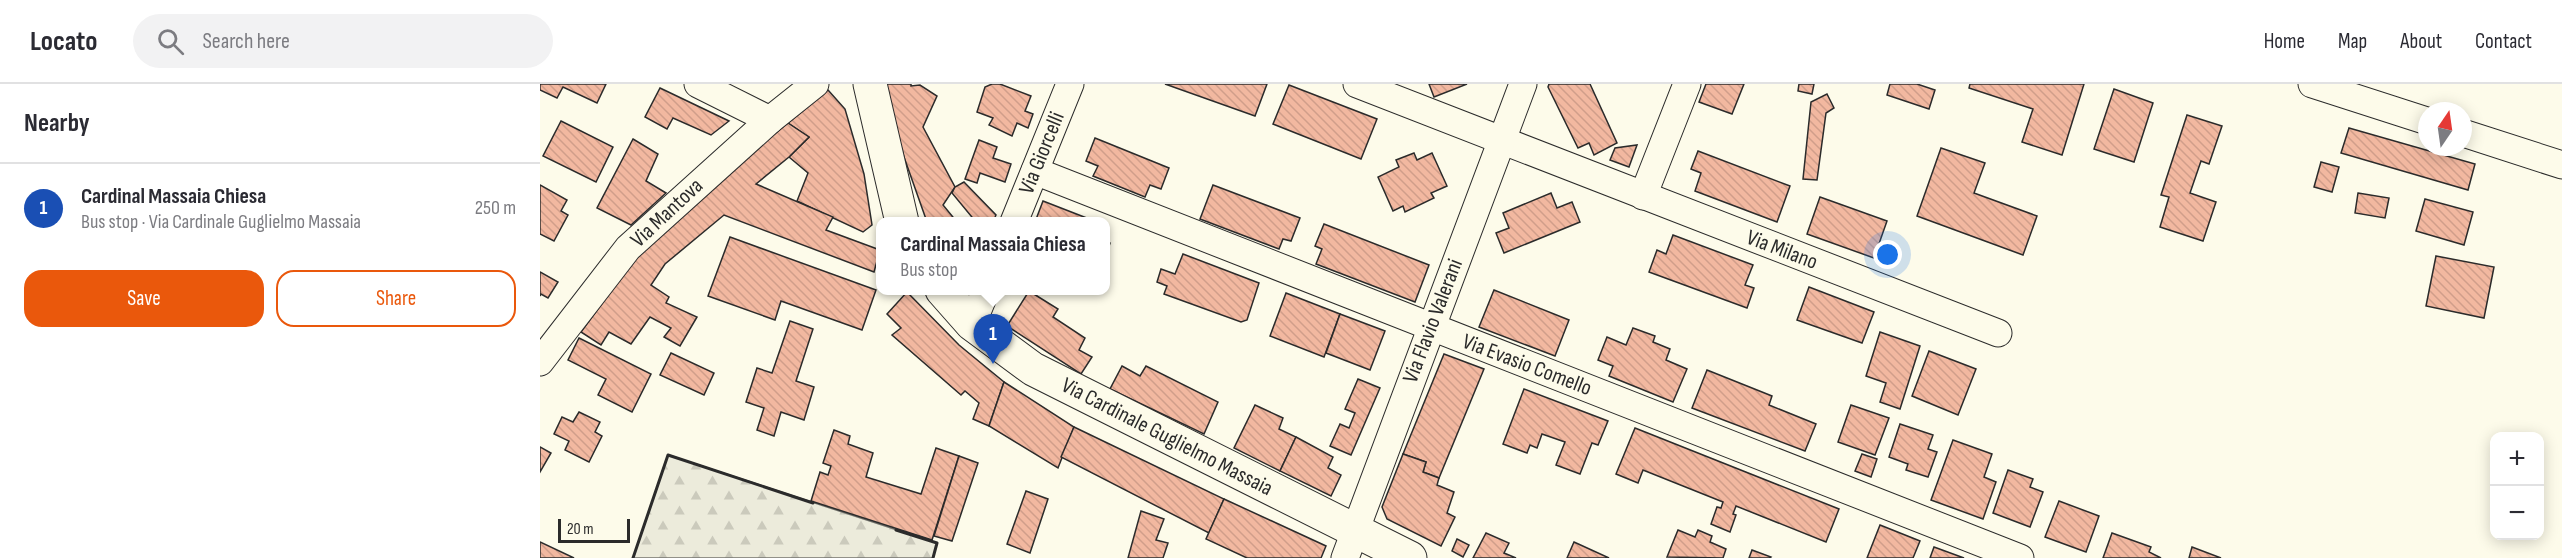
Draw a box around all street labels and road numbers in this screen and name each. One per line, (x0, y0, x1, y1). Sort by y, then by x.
street label: Via Giorcelli (1013, 108, 1071, 198)
street label: Via Mantova (625, 173, 709, 253)
street label: Via Milano (1743, 224, 1821, 276)
street label: Via Flavio Valerani (1397, 255, 1469, 387)
street label: Via Evasio Comello (1459, 328, 1595, 402)
street label: Via Cardinale Guglielmo Massaia (1057, 372, 1277, 502)

